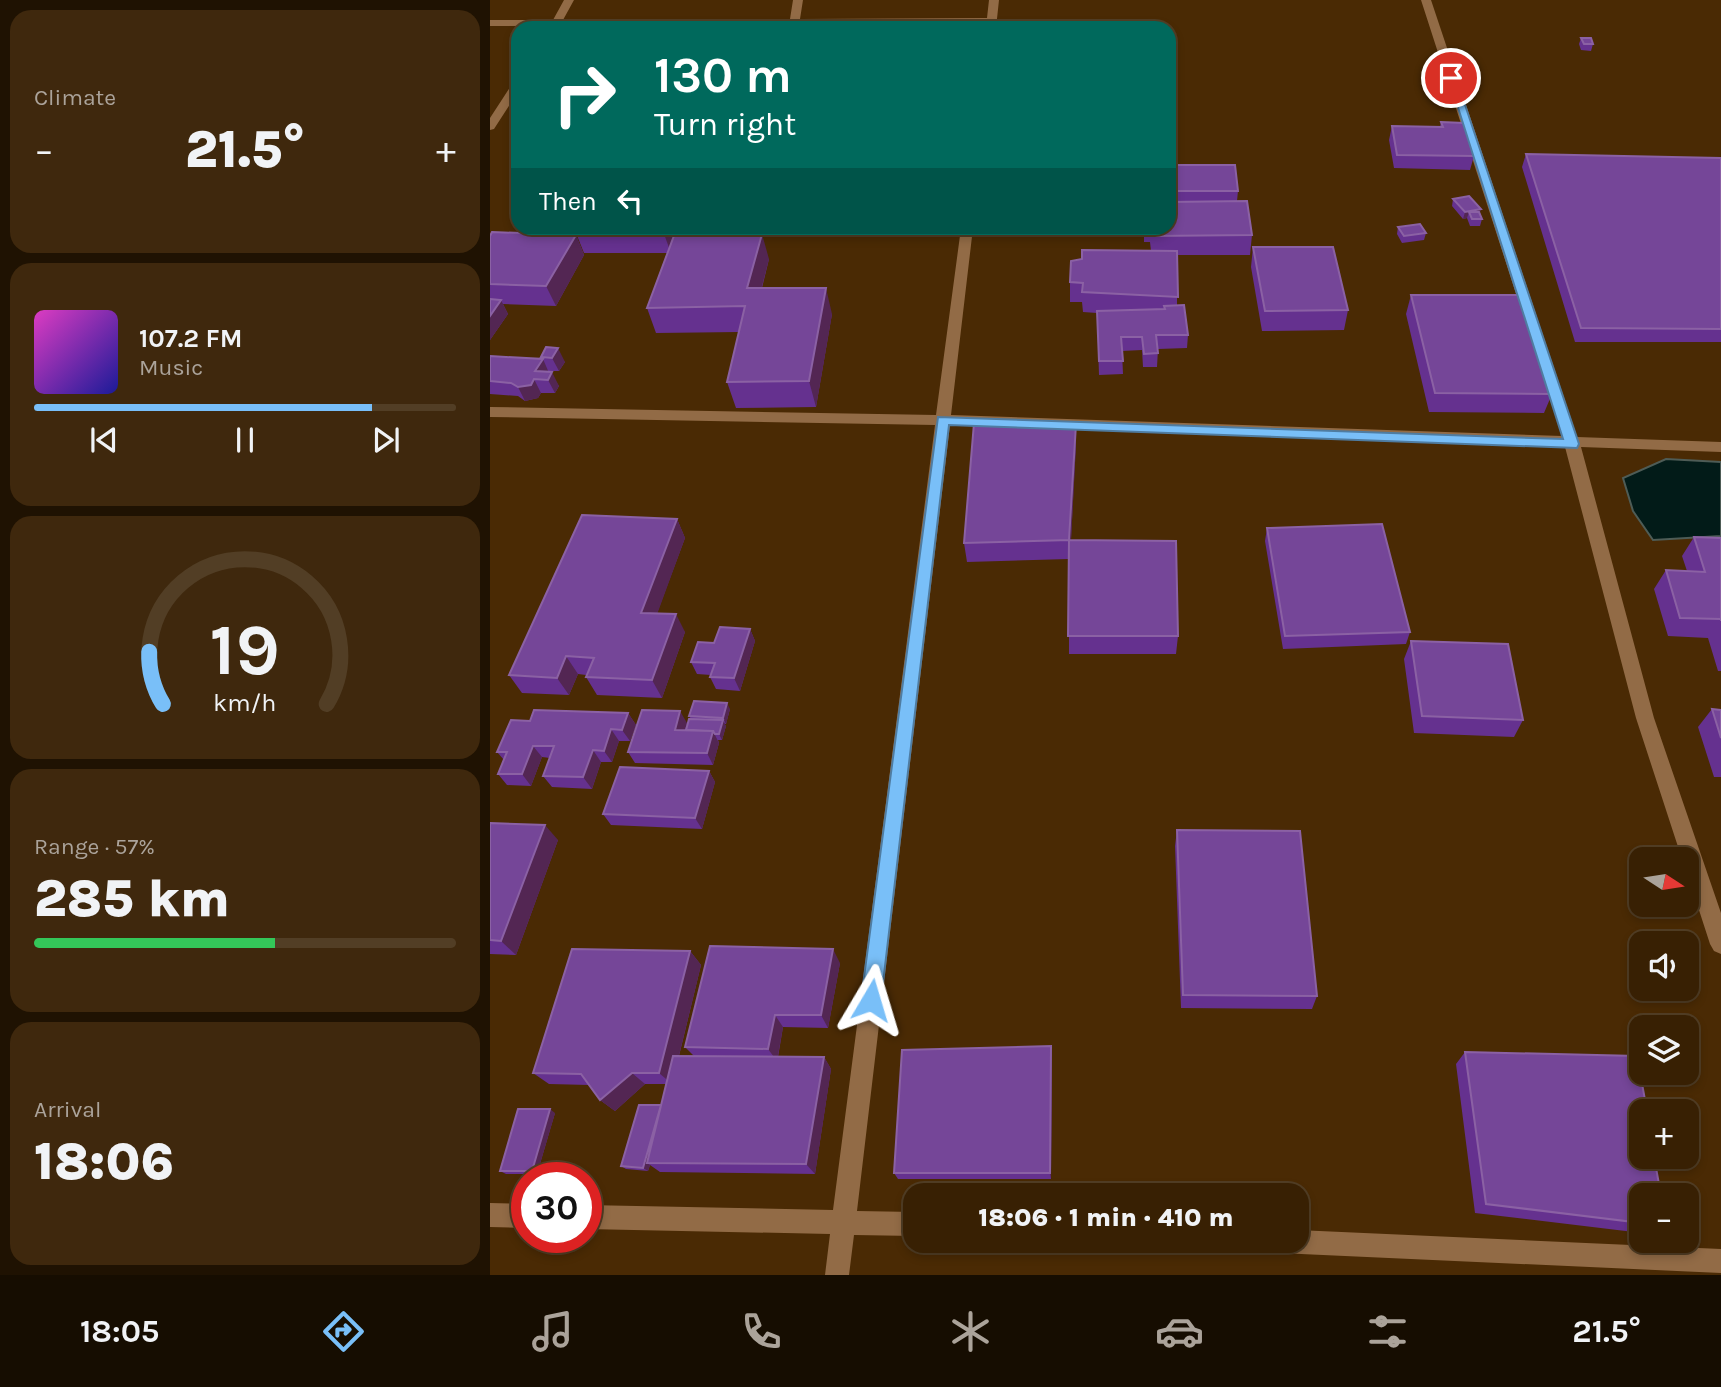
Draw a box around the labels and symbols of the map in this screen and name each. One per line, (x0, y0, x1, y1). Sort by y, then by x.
pin (1421, 48, 1481, 108)
north arrow (1629, 847, 1699, 917)
position arrow (834, 963, 908, 1037)
speed limit sign: 30 (511, 1162, 602, 1253)

